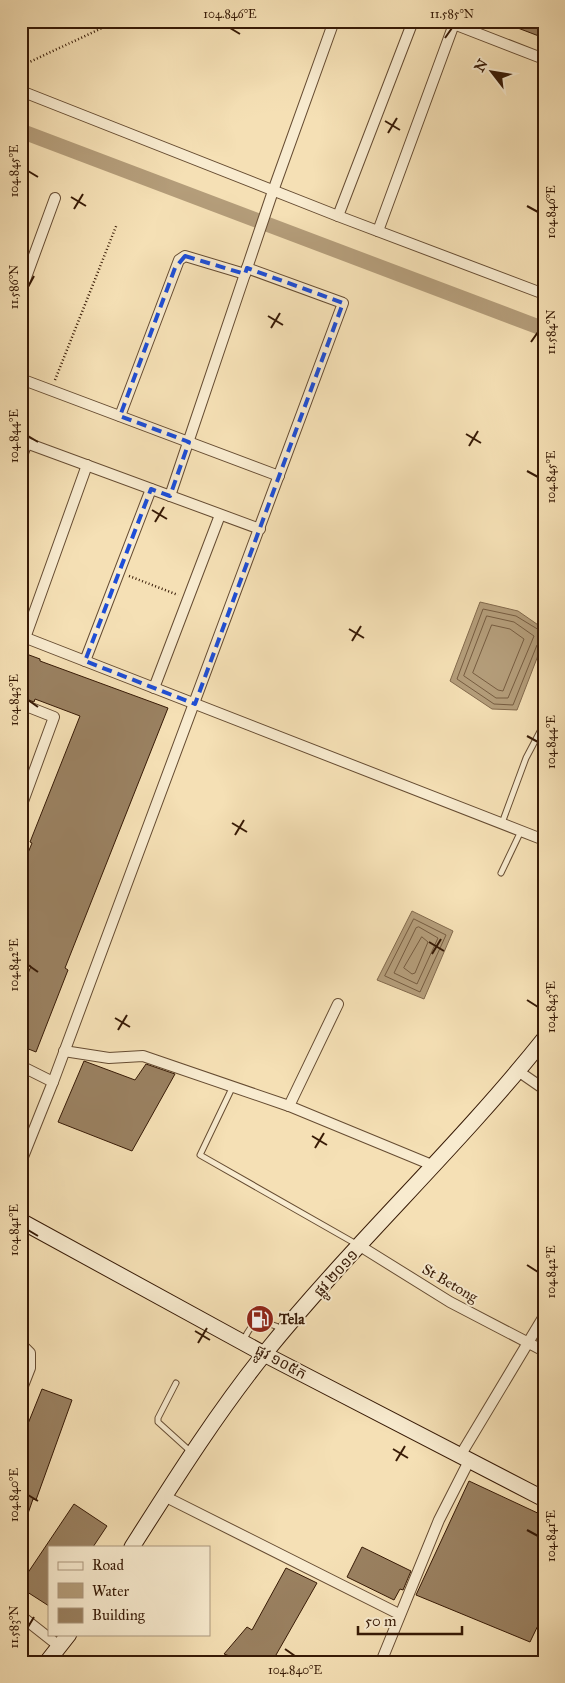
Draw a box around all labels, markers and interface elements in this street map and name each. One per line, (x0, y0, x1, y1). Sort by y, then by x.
text: 104.846°E (203, 7, 257, 21)
text: 11.585°N (430, 7, 474, 21)
north arrow (468, 48, 518, 98)
text: N (471, 56, 492, 75)
text: 104.845°E (7, 144, 21, 197)
text: 104.846°E (544, 185, 558, 239)
text: 11.586°N (7, 265, 21, 309)
text: 11.584°N (544, 310, 558, 354)
text: 104.844°E (7, 409, 21, 463)
text: 104.845°E (544, 450, 558, 503)
text: 104.843°E (7, 674, 21, 726)
text: 104.844°E (544, 715, 558, 769)
text: 104.842°E (7, 938, 21, 992)
text: 104.843°E (544, 981, 558, 1033)
text: 104.841°E (7, 1204, 21, 1256)
text: 104.842°E (544, 1245, 558, 1299)
street label: ផ្លូវ ២០១១ (310, 1246, 365, 1303)
street label: St Betong (419, 1260, 482, 1307)
fuel station icon: Tela (245, 1304, 275, 1334)
place label: Tela (278, 1310, 305, 1328)
street label: ផ្លូវ ១០៥ក (250, 1341, 310, 1387)
text: 104.840°E (7, 1468, 21, 1522)
text: 104.841°E (544, 1510, 558, 1562)
legend (48, 1546, 210, 1636)
text: Road (92, 1556, 124, 1574)
text: Water (92, 1582, 129, 1600)
scale bar (358, 1603, 461, 1635)
text: 11.583°N (7, 1605, 21, 1649)
text: Building (92, 1606, 146, 1624)
text: 50 m (365, 1612, 397, 1630)
text: 104.840°E (268, 1663, 322, 1677)

